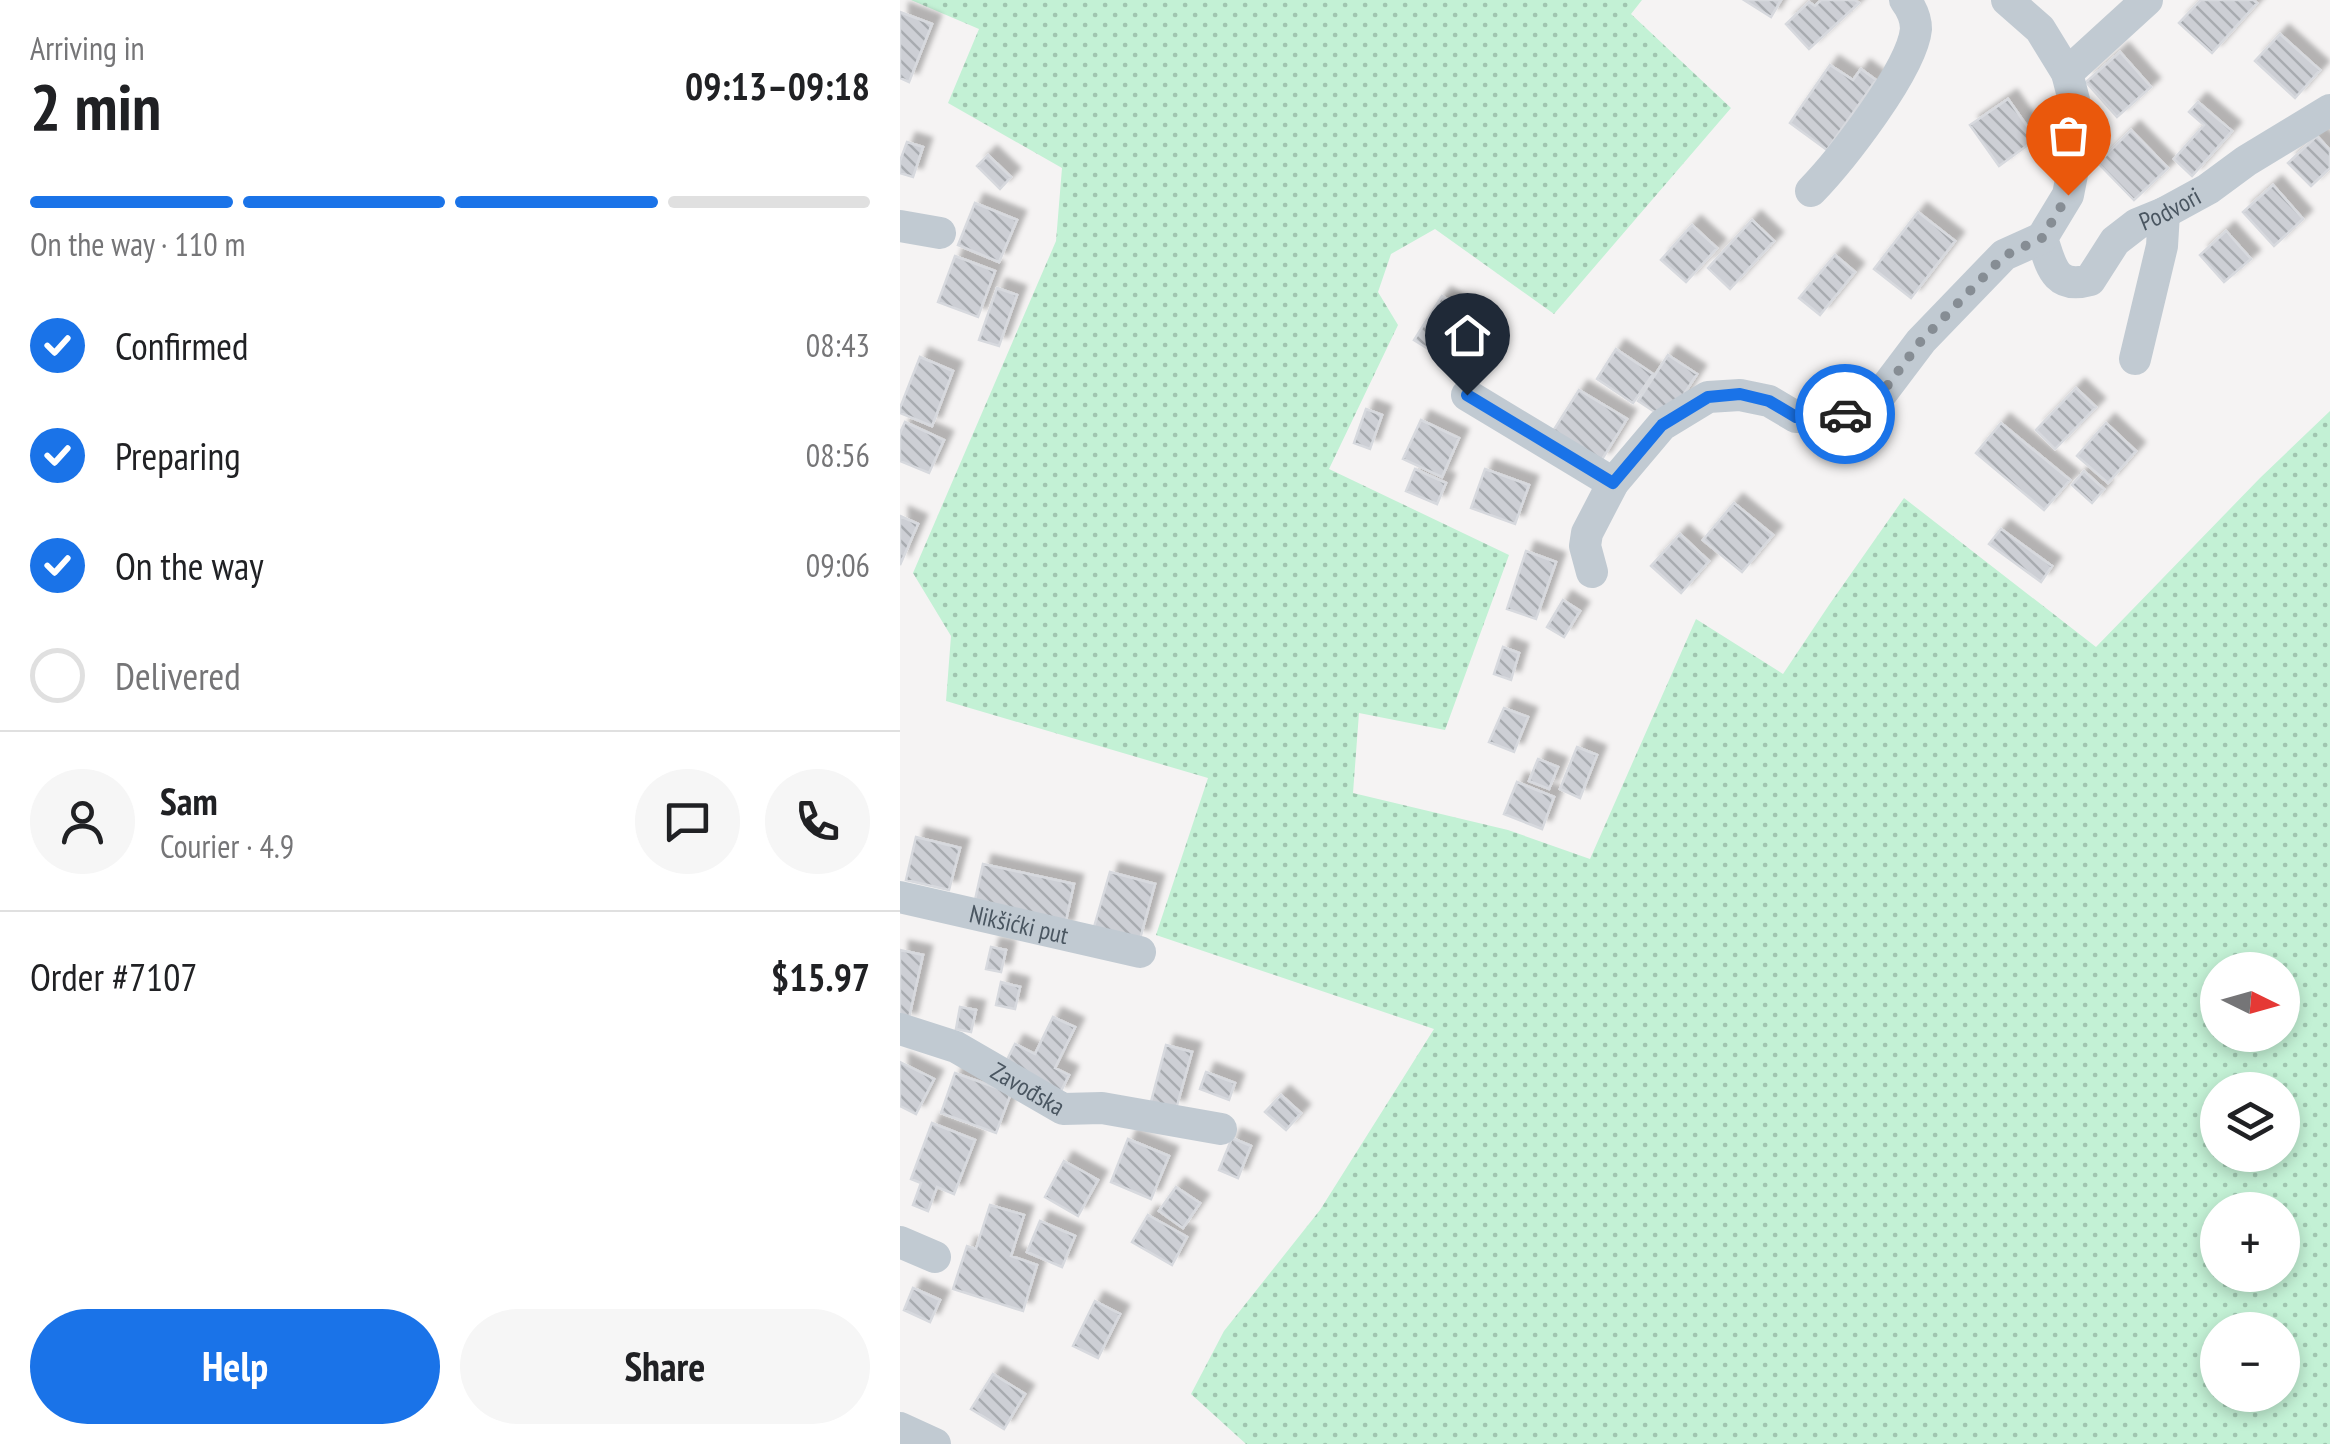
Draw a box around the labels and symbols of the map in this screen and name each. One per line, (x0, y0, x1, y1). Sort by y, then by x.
pin (2026, 93, 2111, 196)
street label: Podvori (2134, 180, 2206, 237)
pin (1425, 293, 1510, 396)
courier (1795, 364, 1895, 464)
street label: Nikšićki put (966, 897, 1072, 951)
north arrow (2200, 952, 2300, 1052)
street label: Zavođska (985, 1055, 1071, 1123)

